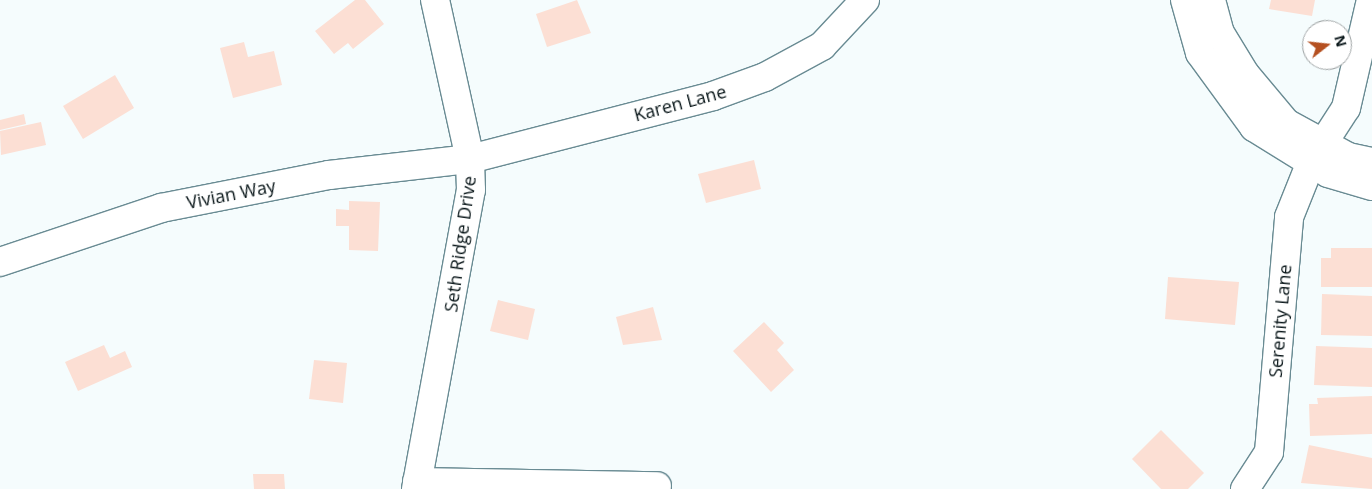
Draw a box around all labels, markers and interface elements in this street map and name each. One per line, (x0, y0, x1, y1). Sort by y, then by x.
north arrow (1302, 20, 1352, 70)
text: N (1330, 33, 1352, 49)
street label: Karen Lane (631, 80, 729, 126)
street label: Seth Ridge Drive (440, 174, 480, 314)
street label: Vivian Way (185, 175, 277, 213)
street label: Serenity Lane (1264, 263, 1296, 379)

